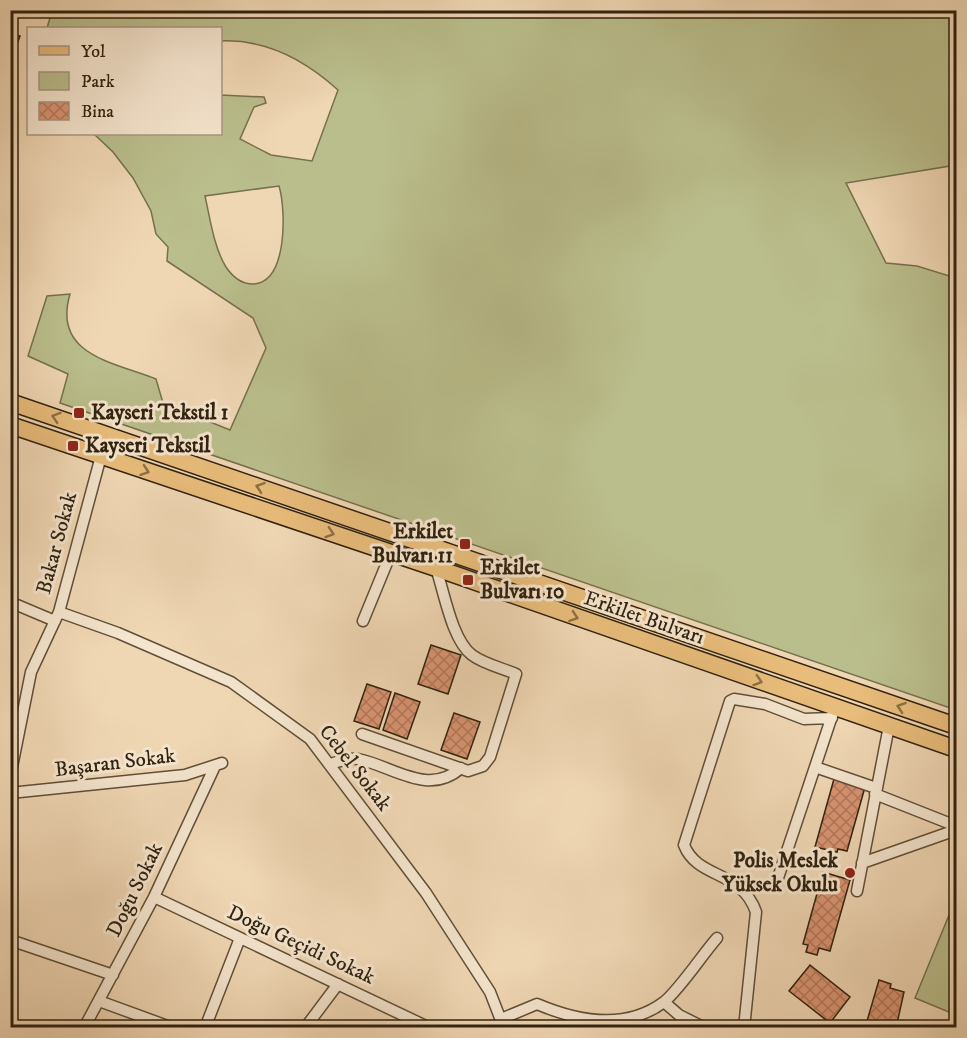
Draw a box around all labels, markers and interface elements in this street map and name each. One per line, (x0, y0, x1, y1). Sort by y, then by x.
legend (27, 27, 222, 135)
text: Yol (81, 41, 106, 63)
text: Park (81, 71, 115, 93)
text: Bina (81, 101, 114, 123)
place label: Kayseri Tekstil 1 (91, 400, 229, 426)
marker: Kayseri Tekstil 1 (72, 406, 86, 420)
one-way arrow (51, 412, 62, 424)
place label: Kayseri Tekstil (85, 433, 211, 459)
marker: Kayseri Tekstil (66, 439, 80, 453)
one-way arrow (139, 464, 150, 477)
one-way arrow (255, 482, 266, 495)
street label: Bakar Sokak (31, 488, 83, 597)
place label: Erkilet Bulvarı 11 (372, 519, 453, 569)
one-way arrow (324, 526, 335, 538)
marker: Erkilet Bulvarı 11 (458, 537, 472, 551)
place label: Erkilet Bulvarı 10 (480, 555, 564, 605)
marker: Erkilet Bulvarı 10 (461, 573, 475, 587)
street label: Erkilet Bulvarı (580, 585, 708, 651)
one-way arrow (568, 610, 579, 623)
one-way arrow (752, 674, 763, 686)
one-way arrow (896, 702, 907, 715)
street label: Cebel Sokak (313, 719, 397, 817)
street label: Başaran Sokak (53, 743, 177, 783)
street label: Doğu Sokak (101, 838, 169, 941)
place label: Polis Meslek Yüksek Okulu (721, 848, 839, 898)
marker: Polis Meslek Yüksek Okulu (843, 866, 857, 880)
street label: Doğu Geçidi Sokak (223, 899, 379, 991)

